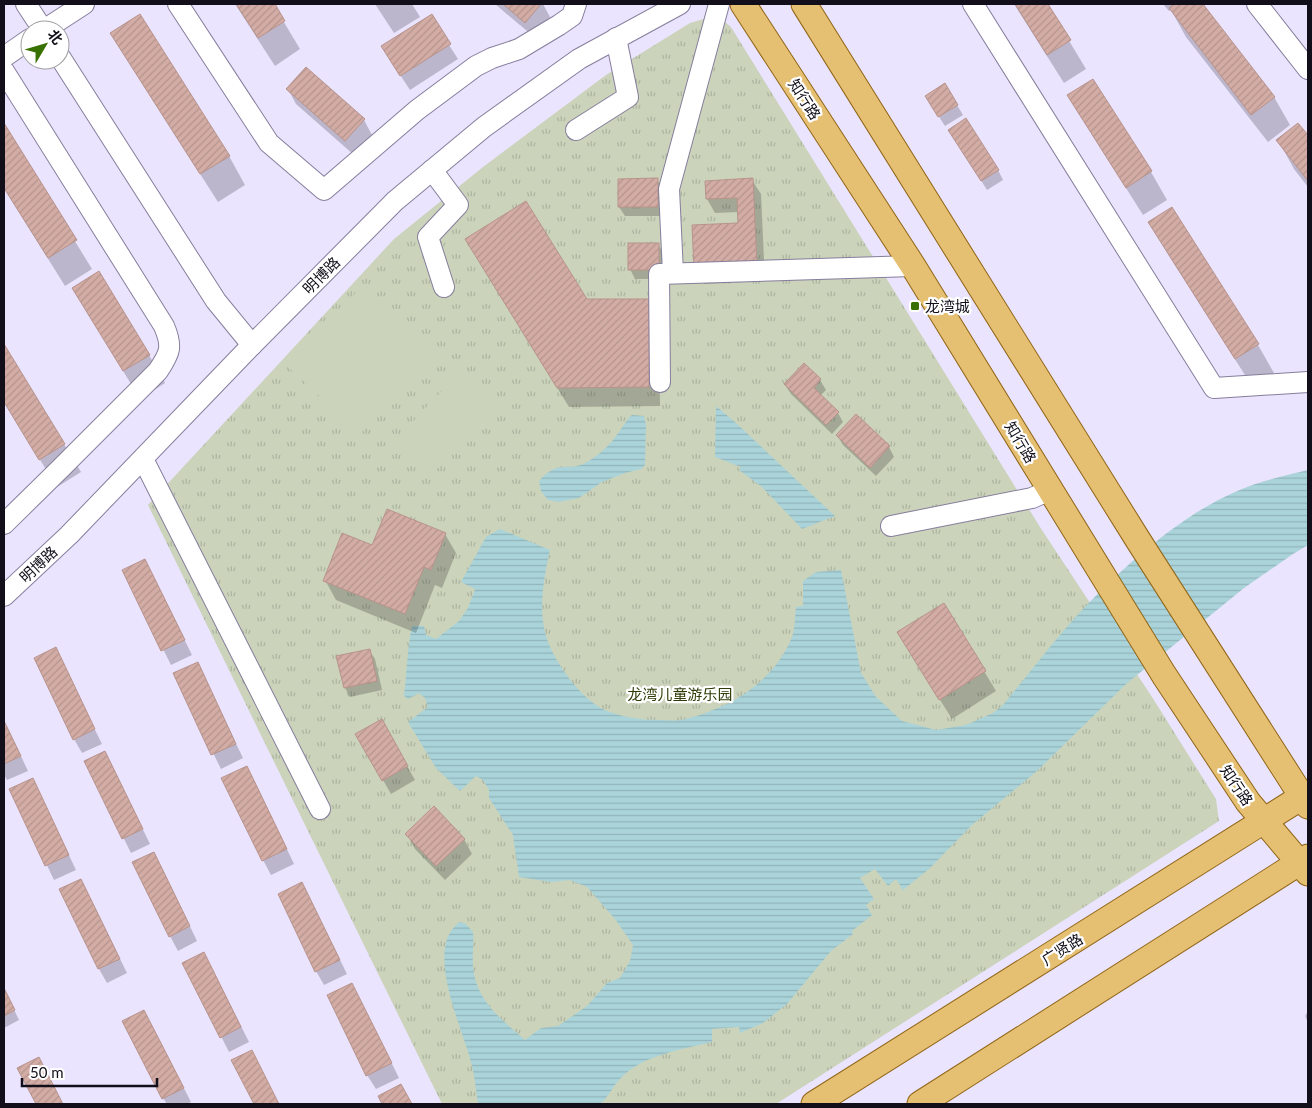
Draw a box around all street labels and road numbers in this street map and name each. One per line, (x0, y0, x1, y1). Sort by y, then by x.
street label: 知行路 (785, 75, 825, 123)
street label: 明博路 (299, 253, 343, 297)
street label: 知行路 (1002, 418, 1040, 466)
street label: 明博路 (15, 542, 61, 586)
street label: 知行路 (1217, 761, 1257, 809)
street label: 广贤路 (1038, 929, 1086, 969)

